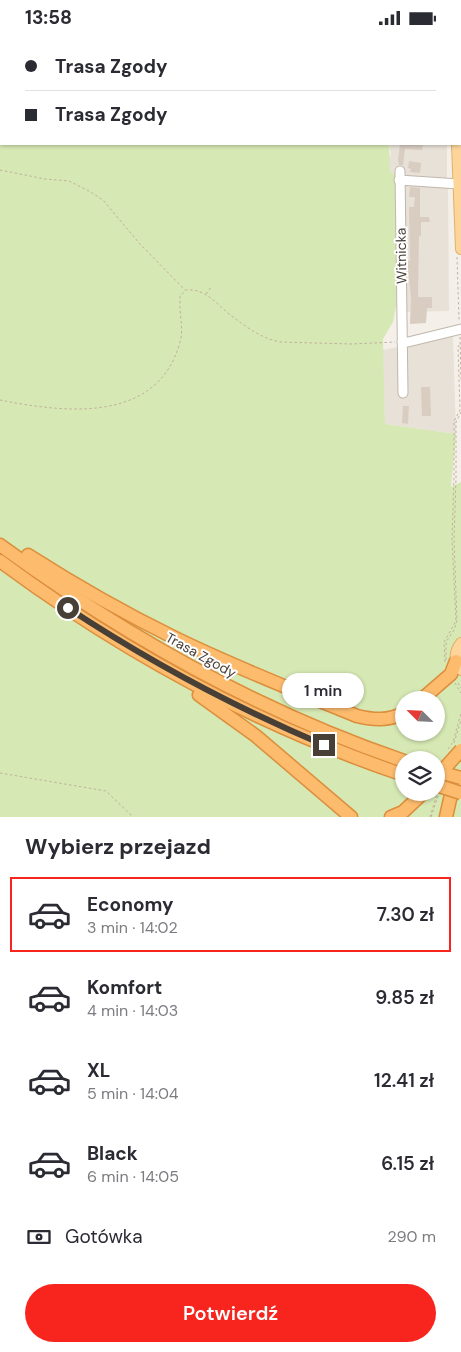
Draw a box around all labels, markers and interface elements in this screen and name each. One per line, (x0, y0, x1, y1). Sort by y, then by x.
text: 13:58 (25, 5, 72, 30)
text: Trasa Zgody (55, 54, 167, 79)
text: Trasa Zgody (55, 102, 167, 127)
street label: Witnicka (392, 228, 410, 284)
route start (57, 597, 79, 619)
street label: Trasa Zgody (162, 628, 240, 682)
callout: 1 min (283, 673, 365, 707)
text: 1 min (304, 680, 342, 701)
north arrow (395, 691, 445, 741)
map controls (395, 691, 445, 801)
route end (313, 734, 335, 756)
button: layers (395, 751, 445, 801)
text: Wybierz przejazd (25, 832, 211, 861)
icon: car (27, 892, 72, 937)
text: Economy (87, 892, 174, 917)
text: 7.30 zł (377, 902, 434, 927)
text: 3 min · 14:02 (87, 917, 178, 938)
icon: car (27, 975, 72, 1020)
text: Komfort (87, 975, 162, 1000)
text: 9.85 zł (375, 985, 434, 1010)
text: 4 min · 14:03 (87, 1000, 178, 1021)
icon: car (27, 1058, 72, 1103)
text: XL (87, 1058, 110, 1083)
text: 12.41 zł (374, 1068, 434, 1093)
text: 5 min · 14:04 (87, 1083, 179, 1104)
icon: car (27, 1141, 72, 1186)
text: Black (87, 1141, 138, 1166)
text: 6.15 zł (381, 1151, 434, 1176)
text: 6 min · 14:05 (87, 1166, 179, 1187)
icon: cash (25, 1223, 53, 1251)
text: Gotówka (65, 1224, 143, 1249)
text: 290 m (387, 1226, 436, 1247)
button: Potwierdź (25, 1284, 436, 1342)

